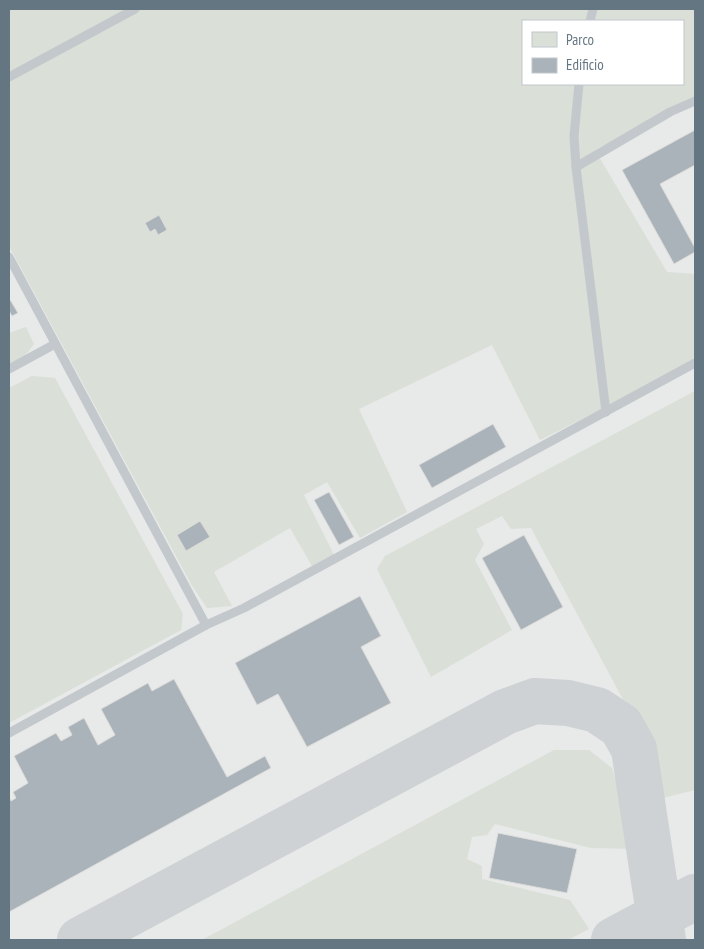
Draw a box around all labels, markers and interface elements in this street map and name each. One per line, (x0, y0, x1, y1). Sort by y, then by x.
legend (522, 20, 684, 85)
text: Parco (566, 30, 594, 49)
text: Edificio (566, 55, 604, 74)

